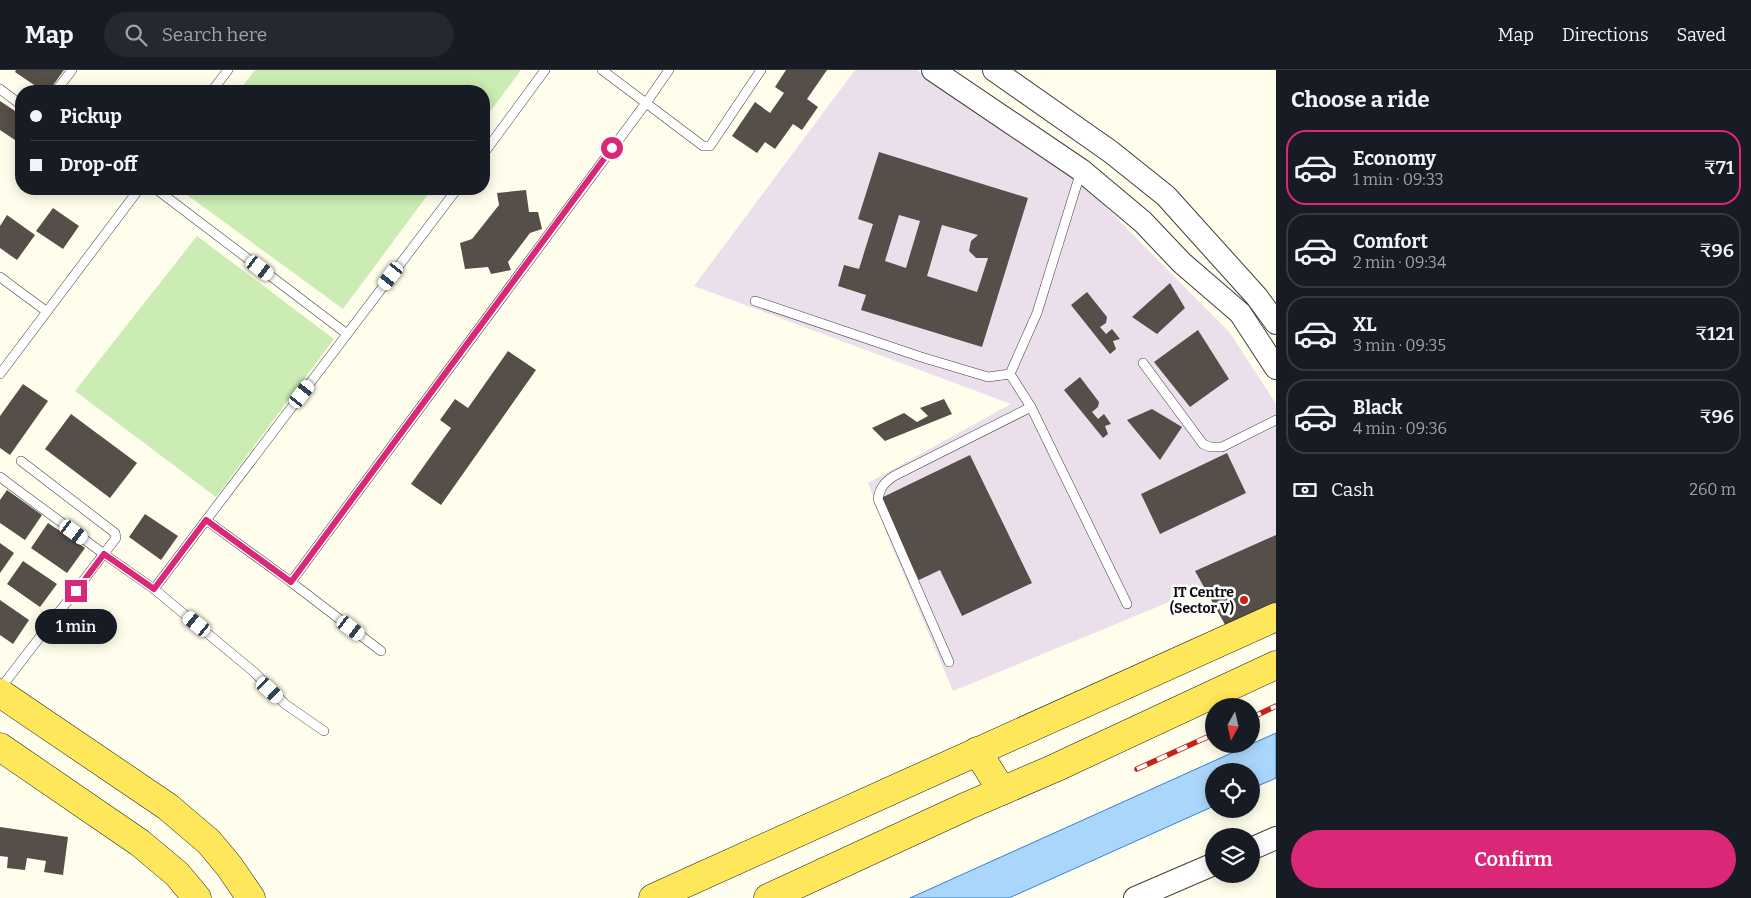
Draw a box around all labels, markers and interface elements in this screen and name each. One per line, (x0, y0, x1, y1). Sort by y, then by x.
search box (104, 12, 454, 57)
text: Map (25, 21, 74, 49)
icon: search (122, 21, 150, 49)
text: Search here (162, 23, 267, 46)
text: Map (1498, 24, 1534, 46)
text: Directions (1562, 24, 1649, 46)
text: Saved (1677, 24, 1726, 46)
text: Choose a ride (1291, 86, 1430, 113)
text: Pickup (60, 105, 122, 128)
route start (601, 137, 623, 159)
icon: car (1293, 145, 1338, 190)
text: Economy (1353, 147, 1436, 170)
text: Drop-off (60, 153, 138, 176)
text: ₹71 (1704, 156, 1734, 179)
text: 1 min · 09:33 (1353, 170, 1444, 189)
icon: car (1293, 228, 1338, 273)
text: Comfort (1353, 230, 1428, 253)
text: ₹96 (1700, 239, 1734, 262)
car (243, 253, 276, 283)
text: 2 min · 09:34 (1353, 253, 1446, 272)
car (375, 260, 406, 292)
icon: car (1293, 311, 1338, 356)
text: XL (1353, 313, 1377, 336)
text: ₹121 (1695, 322, 1734, 345)
text: 3 min · 09:35 (1353, 336, 1446, 355)
car (286, 378, 317, 410)
icon: car (1293, 394, 1338, 439)
text: Black (1353, 396, 1403, 419)
text: ₹96 (1700, 405, 1734, 428)
text: 4 min · 09:36 (1353, 419, 1447, 438)
icon: cash (1291, 476, 1319, 504)
text: Cash (1331, 478, 1374, 501)
text: 260 m (1689, 480, 1736, 499)
car (57, 517, 90, 547)
route end (65, 580, 87, 602)
place label: IT Centre (Sector V) (1170, 584, 1234, 617)
marker: IT Centre (Sector V) (1238, 594, 1250, 606)
callout: 1 min (35, 608, 117, 644)
car (180, 609, 213, 639)
car (334, 613, 367, 643)
text: 1 min (56, 617, 96, 636)
car (253, 674, 286, 706)
north arrow (1205, 698, 1260, 752)
map controls (1205, 698, 1260, 883)
button: locate (1205, 763, 1260, 818)
button: layers (1205, 828, 1260, 883)
button: Confirm (1291, 830, 1736, 888)

